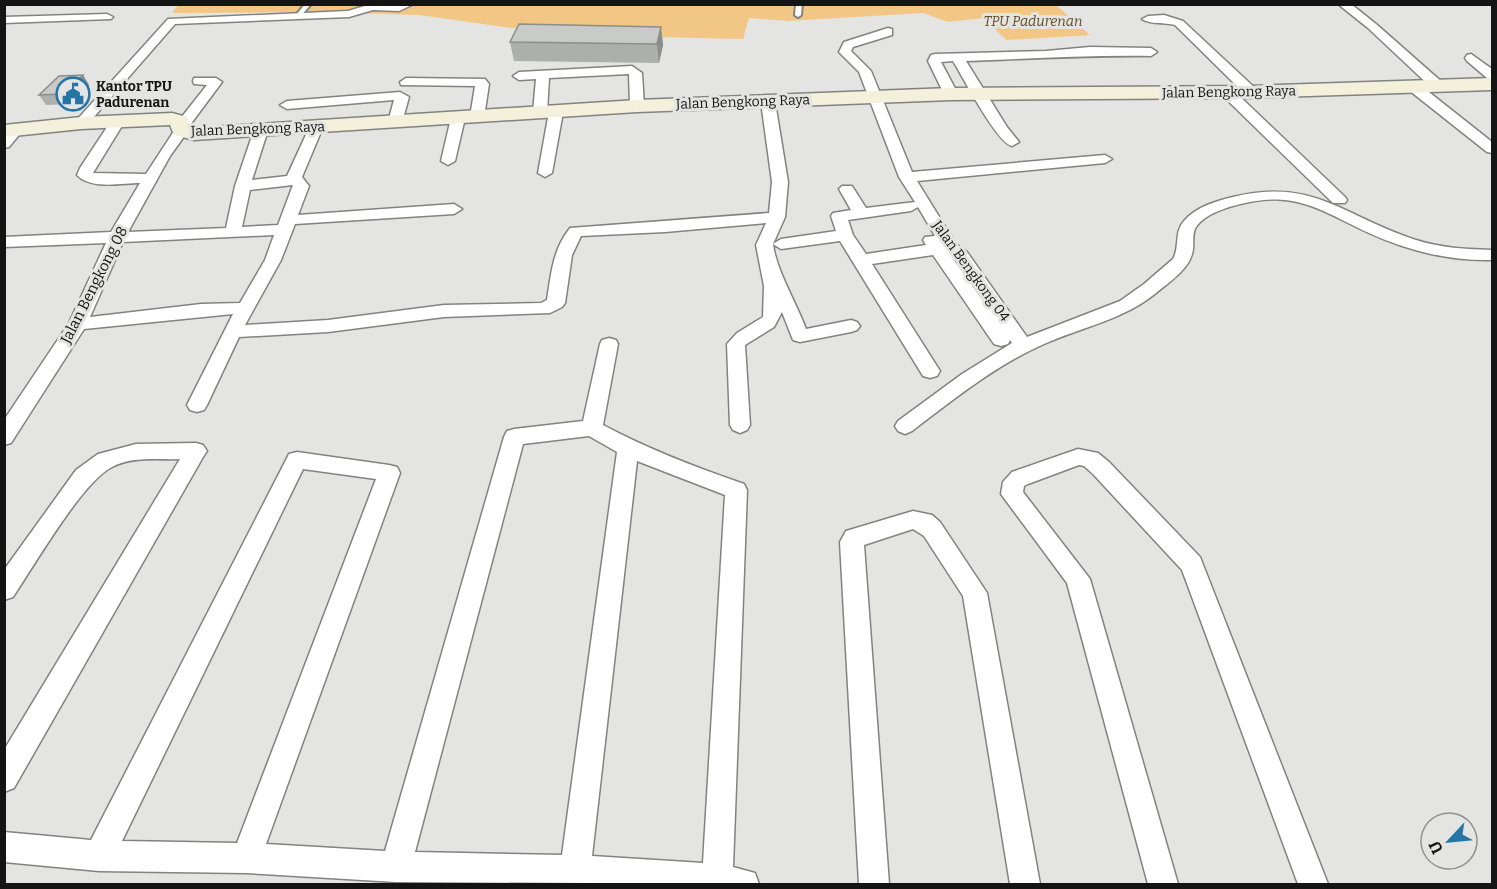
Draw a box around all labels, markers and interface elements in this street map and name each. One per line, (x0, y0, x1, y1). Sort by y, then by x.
park label: TPU Padurenan (984, 13, 1082, 30)
public building icon: Kantor TPU Padurenan (55, 76, 91, 112)
place label: Kantor TPU Padurenan (96, 78, 173, 111)
street label: Jalan Bengkong Raya (1161, 82, 1297, 102)
street label: Jalan Bengkong Raya (675, 91, 811, 113)
street label: Jalan Bengkong Raya (190, 118, 326, 140)
street label: Jalan Bengkong 04 (928, 217, 1013, 325)
street label: Jalan Bengkong 08 (56, 223, 131, 348)
north arrow (1419, 811, 1479, 871)
text: U (1425, 838, 1447, 857)

